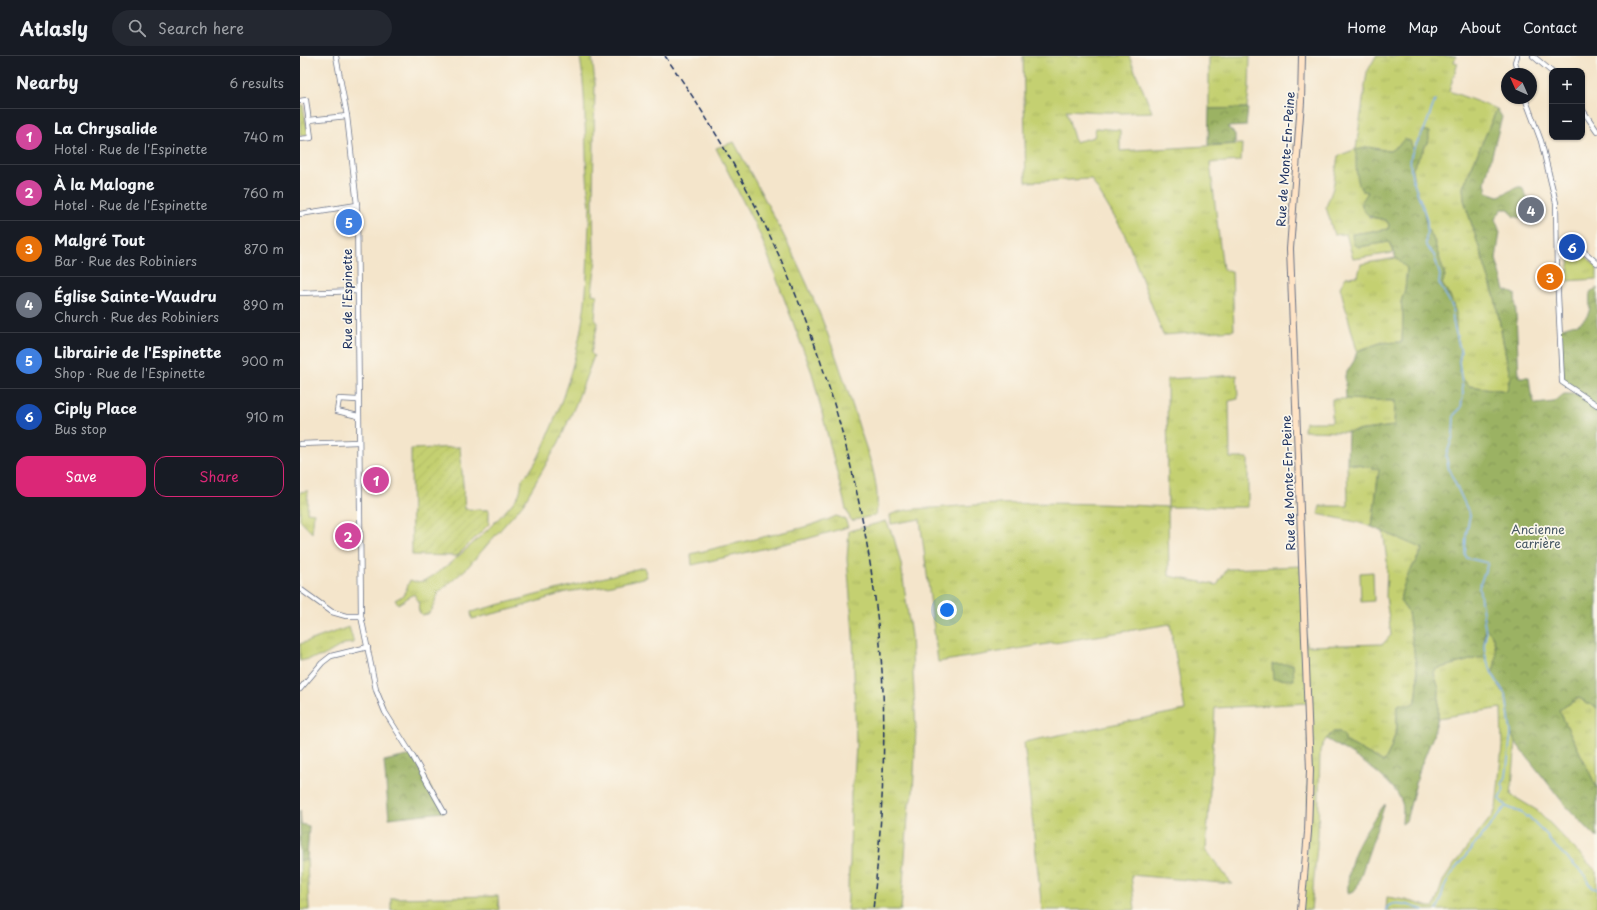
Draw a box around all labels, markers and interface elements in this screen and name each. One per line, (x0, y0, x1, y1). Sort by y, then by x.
search box (112, 10, 392, 46)
text: Atlasly (20, 14, 88, 42)
text: Search here (158, 16, 244, 39)
icon: search (126, 17, 148, 39)
text: Home (1347, 17, 1386, 38)
text: Map (1408, 17, 1438, 38)
text: About (1460, 17, 1501, 38)
text: Contact (1523, 17, 1577, 38)
north arrow (1501, 68, 1537, 104)
map controls (1549, 68, 1585, 140)
button: + (1549, 68, 1585, 104)
text: Nearby (16, 69, 78, 95)
text: 6 results (229, 73, 284, 92)
street label: Rue de Monte-En-Peine (1271, 91, 1299, 227)
button: − (1549, 104, 1585, 140)
text: La Chrysalide (54, 116, 157, 139)
text: 1 (26, 127, 32, 146)
text: 740 m (243, 127, 284, 146)
text: Hotel · Rue de l'Espinette (54, 139, 207, 158)
text: À la Malogne (54, 172, 154, 195)
text: 2 (24, 183, 34, 202)
text: 760 m (243, 183, 284, 202)
text: Hotel · Rue de l'Espinette (54, 195, 207, 214)
pin: 4 (1518, 195, 1544, 225)
pin: 5 (336, 207, 362, 237)
text: Malgré Tout (54, 228, 145, 251)
pin: 6 (1559, 232, 1585, 262)
text: 3 (25, 239, 33, 258)
text: 870 m (244, 239, 284, 258)
street label: Rue de l'Espinette (338, 249, 356, 349)
text: Bar · Rue des Robiniers (54, 251, 197, 270)
pin: 3 (1537, 262, 1563, 292)
text: Église Sainte-Waudru (54, 284, 217, 307)
text: 4 (25, 295, 33, 314)
text: 890 m (243, 295, 284, 314)
text: Church · Rue des Robiniers (54, 307, 219, 326)
text: Librairie de l'Espinette (54, 340, 221, 363)
text: 5 (25, 351, 33, 370)
text: 900 m (241, 351, 284, 370)
text: Shop · Rue de l'Espinette (54, 363, 205, 382)
text: Ciply Place (54, 396, 137, 419)
text: 6 (24, 407, 34, 426)
text: 910 m (246, 407, 284, 426)
street label: Rue de Monte-En-Peine (1277, 415, 1299, 551)
text: Bus stop (54, 419, 107, 438)
button: Save (16, 456, 146, 497)
button: Share (154, 456, 284, 497)
pin: 1 (363, 465, 389, 495)
park label: Ancienne carrière (1511, 520, 1565, 552)
pin: 2 (335, 521, 361, 551)
your location (937, 600, 957, 620)

